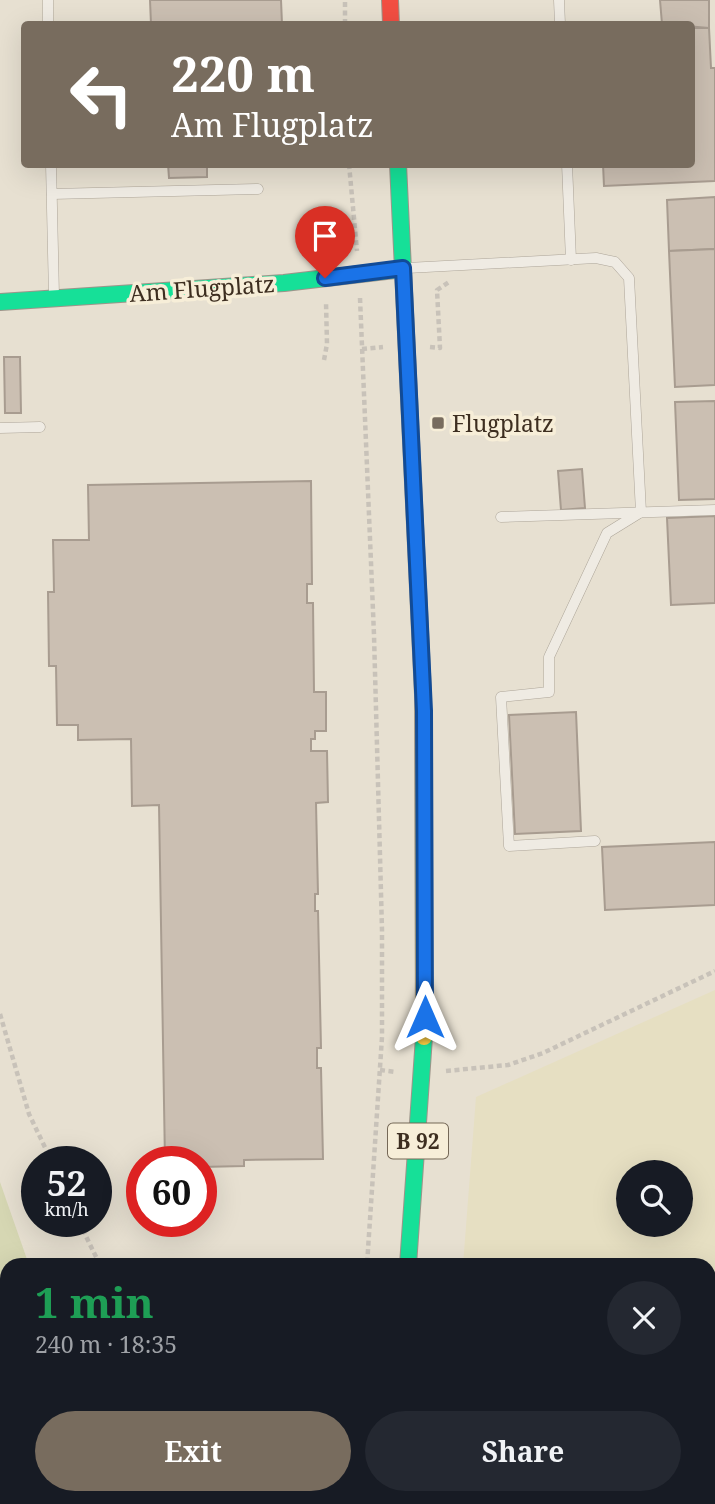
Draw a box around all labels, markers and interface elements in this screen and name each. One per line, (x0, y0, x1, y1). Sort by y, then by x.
text: 220 m (171, 40, 315, 106)
icon: left (56, 49, 147, 140)
text: Am Flugplatz (171, 103, 374, 146)
pin (295, 206, 355, 278)
icon: arrive (306, 217, 344, 255)
street label: Am Flugplatz (128, 267, 276, 309)
place label: Flugplatz (452, 407, 554, 439)
marker: Flugplatz (430, 415, 446, 431)
position arrow (388, 980, 462, 1054)
road number: B 92 (388, 1124, 448, 1158)
speed limit sign: 60 (126, 1146, 217, 1237)
text: 52 (47, 1159, 86, 1206)
map controls (616, 1160, 693, 1237)
button: search (616, 1160, 693, 1237)
text: km/h (44, 1197, 89, 1221)
text: 1 min (35, 1273, 154, 1330)
button: close (607, 1281, 681, 1355)
text: 240 m · 18:35 (35, 1328, 177, 1360)
button: Exit (35, 1411, 351, 1491)
button: Share (365, 1411, 681, 1491)

